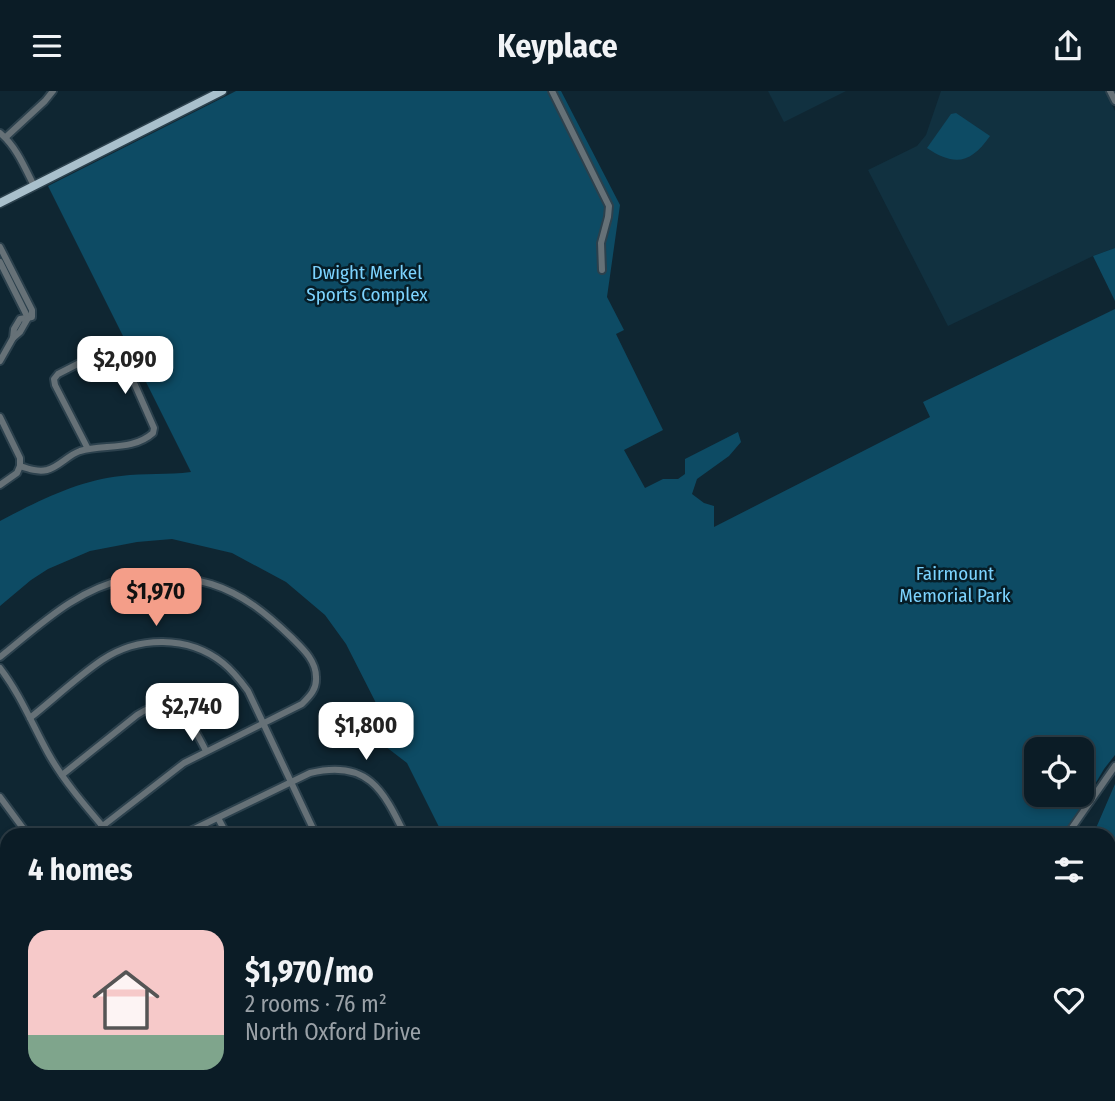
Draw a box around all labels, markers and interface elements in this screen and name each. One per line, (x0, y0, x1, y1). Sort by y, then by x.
icon: menu (28, 27, 66, 65)
text: Keyplace (497, 27, 618, 65)
icon: share (1049, 27, 1087, 65)
park label: Dwight Merkel Sports Complex (306, 261, 428, 306)
pin: $2,090 (68, 337, 182, 396)
text: $2,090 (93, 345, 157, 373)
park label: Fairmount Memorial Park (899, 562, 1011, 607)
pin: $1,970 (99, 568, 213, 628)
text: $1,970 (127, 577, 185, 605)
pin: $2,740 (135, 683, 249, 743)
text: $2,740 (162, 692, 222, 720)
pin: $1,800 (309, 703, 423, 762)
text: $1,800 (335, 711, 397, 739)
map controls (1024, 737, 1094, 807)
button: locate (1024, 737, 1094, 807)
icon: filters (1050, 851, 1088, 889)
text: 4 homes (28, 852, 133, 888)
text: $1,970/mo (245, 954, 374, 990)
icon: home (84, 958, 168, 1042)
icon: heart (1050, 981, 1088, 1019)
text: 2 rooms · 76 m² (245, 990, 387, 1018)
text: North Oxford Drive (245, 1018, 421, 1046)

